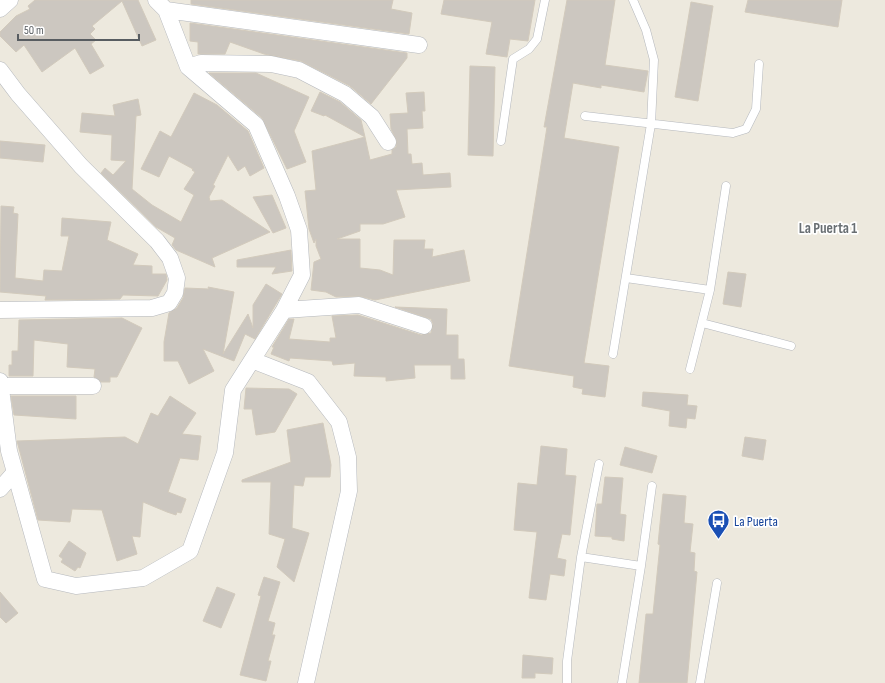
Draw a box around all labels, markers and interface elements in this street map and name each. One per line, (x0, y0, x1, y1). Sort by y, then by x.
scale bar (18, 16, 139, 42)
text: 50 m (24, 23, 44, 38)
district label: La Puerta 1 (799, 219, 857, 238)
bus stop icon: La Puerta (706, 508, 732, 541)
place label: La Puerta (734, 513, 778, 530)

